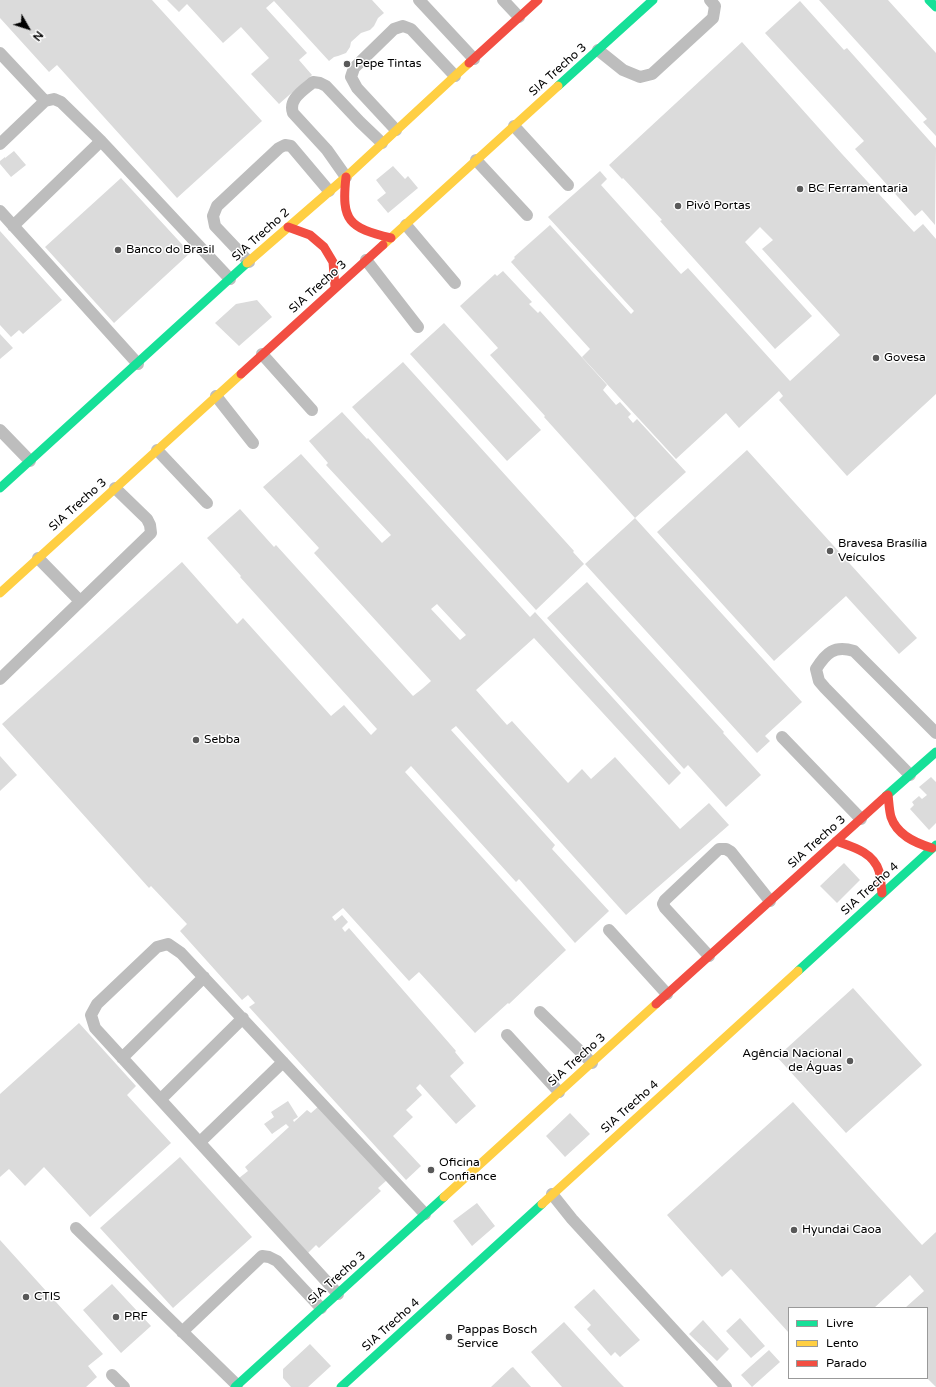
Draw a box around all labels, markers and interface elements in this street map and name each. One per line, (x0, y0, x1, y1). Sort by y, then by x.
north arrow (8, 8, 48, 48)
text: N (30, 28, 46, 43)
street label: SIA Trecho 3 (526, 40, 590, 100)
place label: Pepe Tintas (355, 57, 422, 71)
marker: Pepe Tintas (342, 59, 352, 69)
place label: BC Ferramentaria (808, 182, 908, 196)
marker: BC Ferramentaria (795, 184, 805, 194)
place label: Pivô Portas (686, 199, 751, 213)
marker: Pivô Portas (673, 201, 683, 211)
street label: SIA Trecho 2 (229, 205, 293, 265)
place label: Banco do Brasil (126, 243, 214, 257)
marker: Banco do Brasil (113, 245, 123, 255)
street label: SIA Trecho 3 (286, 257, 350, 317)
place label: Govesa (884, 351, 926, 365)
marker: Govesa (871, 353, 881, 363)
street label: SIA Trecho 3 (46, 475, 110, 535)
place label: Bravesa Brasília Veículos (838, 537, 927, 565)
marker: Bravesa Brasília Veículos (825, 546, 835, 556)
place label: Sebba (204, 733, 240, 747)
marker: Sebba (191, 735, 201, 745)
street label: SIA Trecho 3 (785, 812, 849, 872)
street label: SIA Trecho 4 (838, 859, 902, 919)
street label: SIA Trecho 3 (545, 1030, 609, 1090)
place label: Agência Nacional de Águas (742, 1047, 842, 1075)
marker: Agência Nacional de Águas (845, 1056, 855, 1066)
street label: SIA Trecho 4 (598, 1077, 662, 1137)
place label: Oficina Confiance (439, 1156, 496, 1184)
marker: Oficina Confiance (426, 1165, 436, 1175)
place label: Hyundai Caoa (802, 1223, 882, 1237)
marker: Hyundai Caoa (789, 1225, 799, 1235)
street label: SIA Trecho 3 (305, 1248, 369, 1308)
place label: CTIS (34, 1290, 60, 1304)
marker: CTIS (21, 1292, 31, 1302)
street label: SIA Trecho 4 (359, 1295, 423, 1355)
legend (788, 1307, 928, 1379)
place label: PRF (124, 1310, 148, 1324)
marker: PRF (111, 1312, 121, 1322)
text: Livre (826, 1316, 853, 1330)
place label: Pappas Bosch Service (457, 1323, 537, 1351)
marker: Pappas Bosch Service (444, 1332, 454, 1342)
text: Lento (826, 1336, 859, 1350)
text: Parado (826, 1356, 867, 1370)

